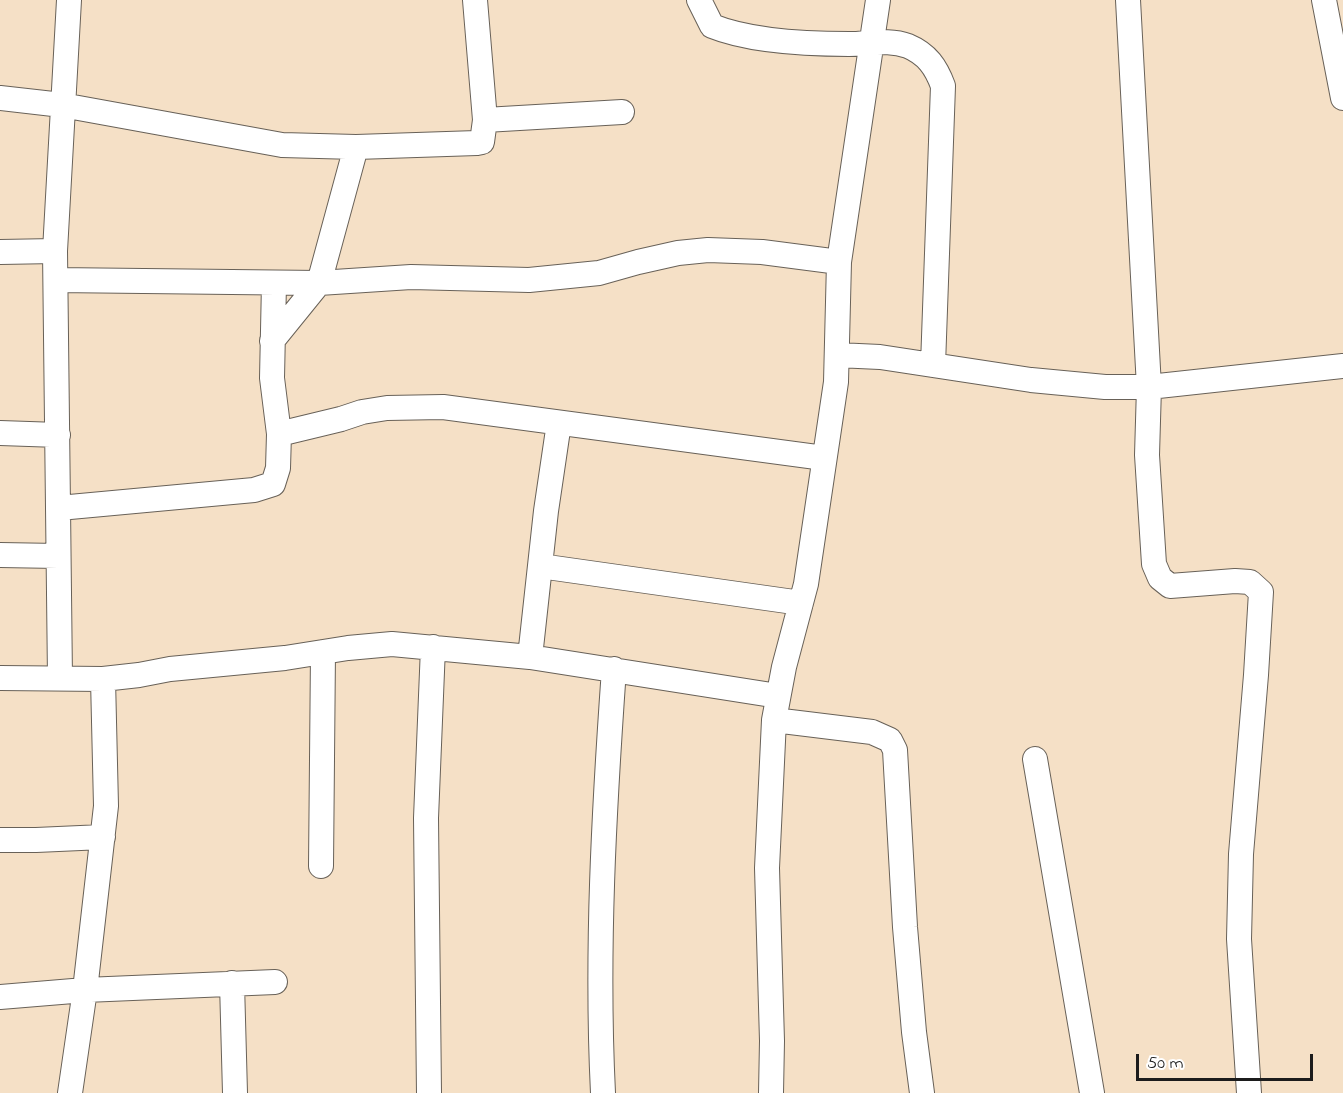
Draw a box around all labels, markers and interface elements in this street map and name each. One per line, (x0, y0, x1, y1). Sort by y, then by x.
scale bar (1139, 1042, 1316, 1080)
text: 50 m (1147, 1051, 1184, 1077)

